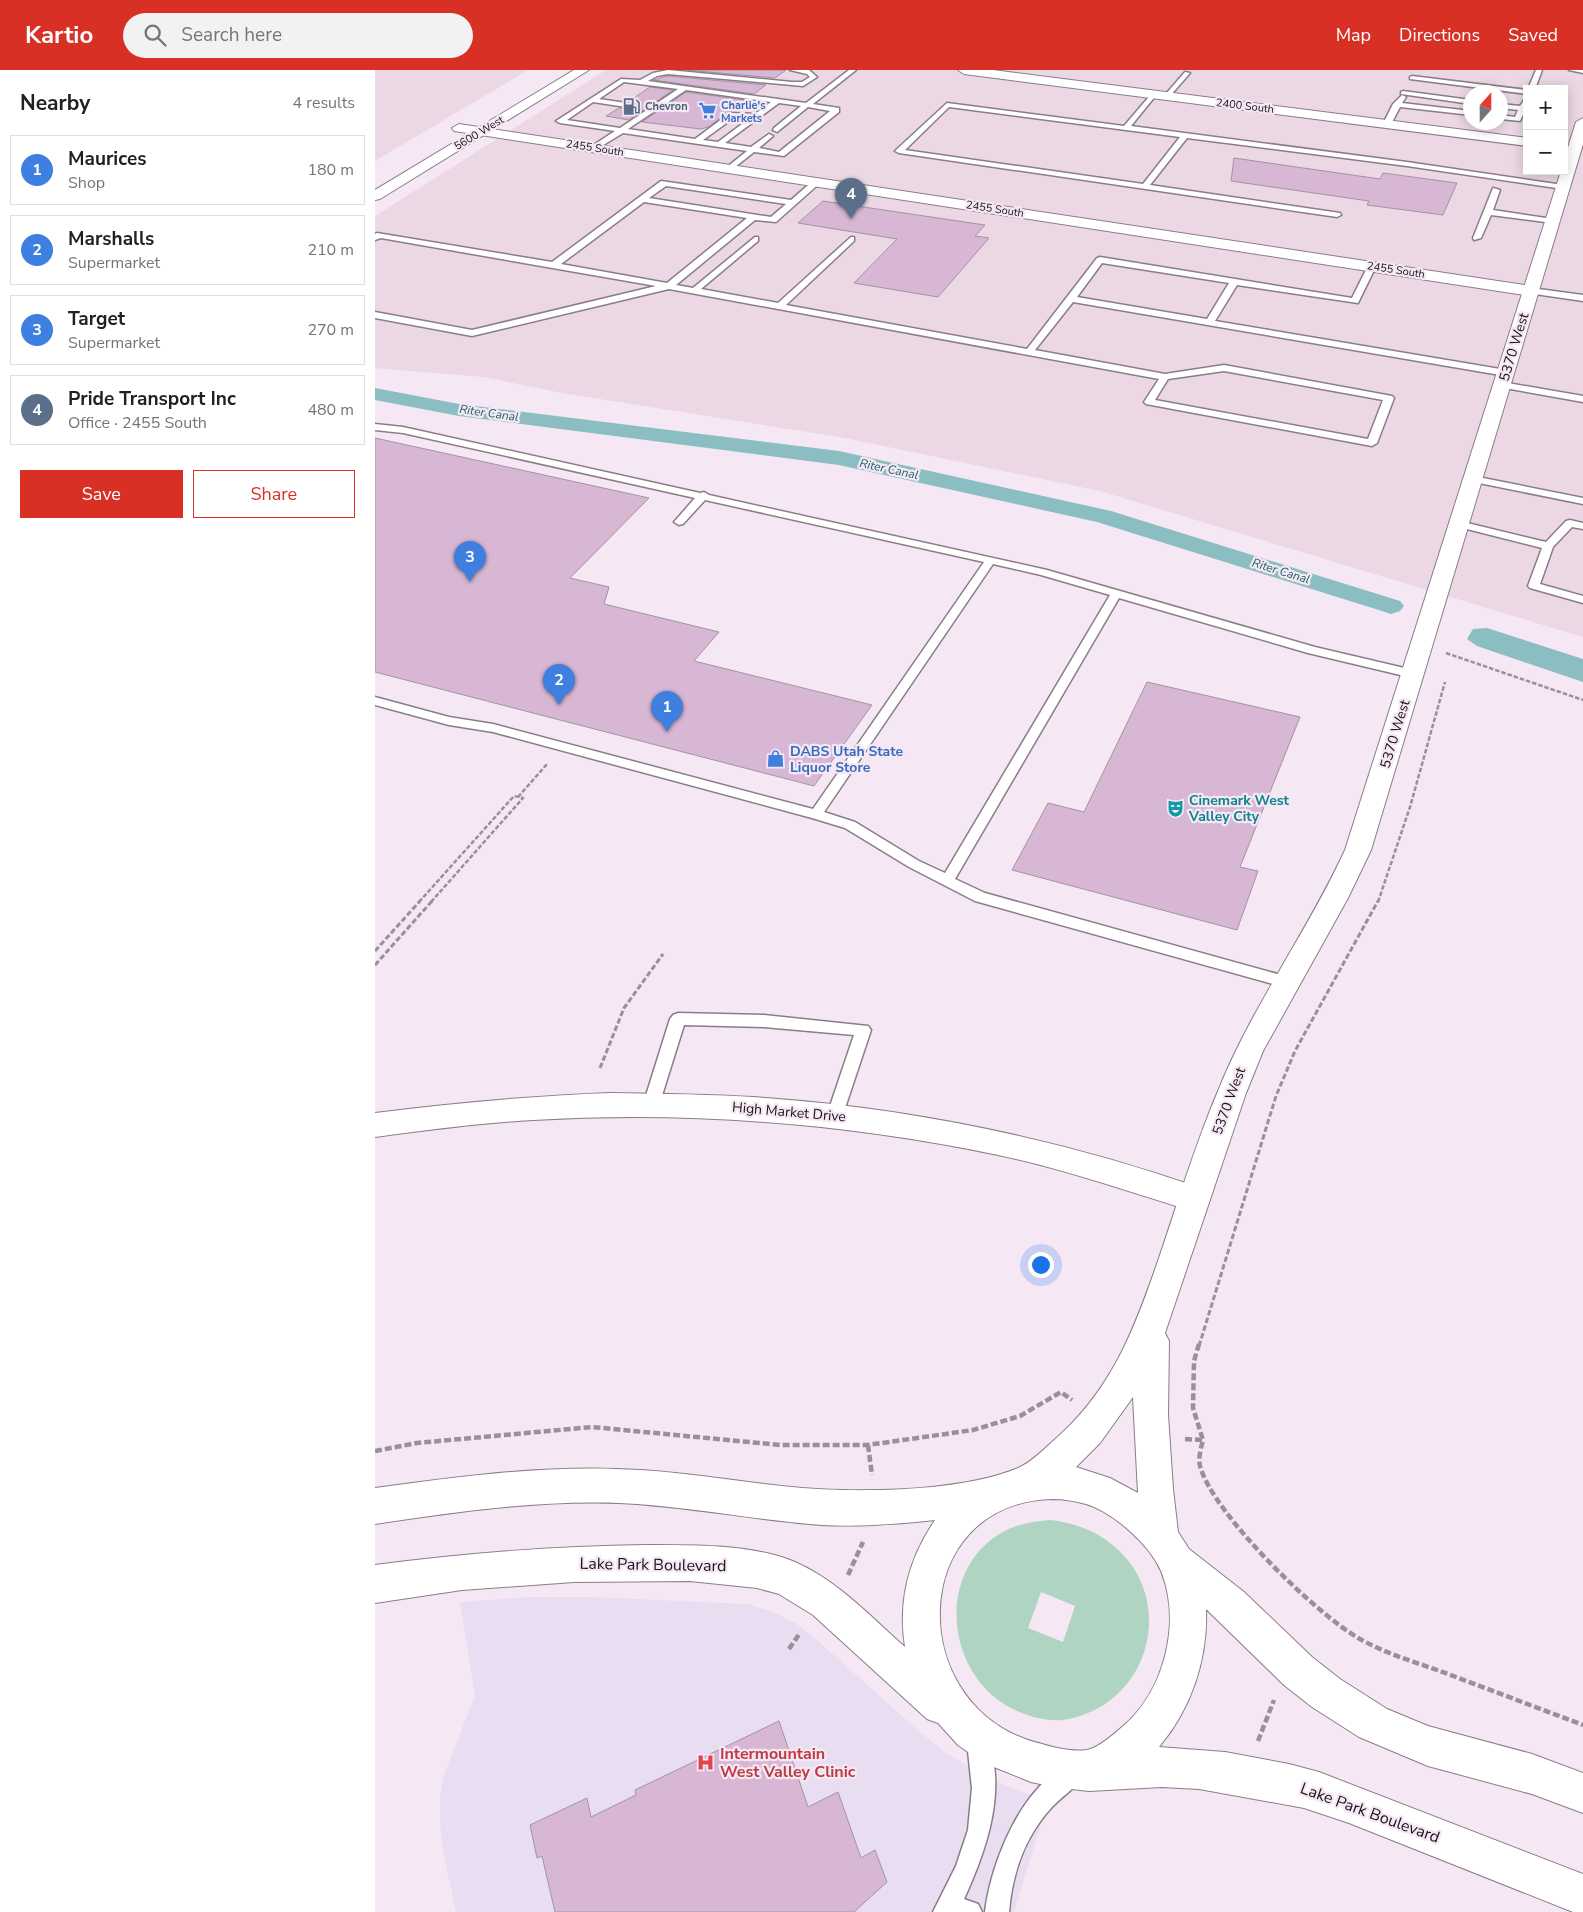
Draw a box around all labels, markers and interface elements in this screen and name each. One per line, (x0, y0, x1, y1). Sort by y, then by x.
search box (123, 13, 473, 58)
text: Kartio (25, 19, 93, 51)
icon: search (141, 21, 169, 49)
text: Search here (181, 22, 282, 48)
text: Map (1336, 23, 1371, 47)
text: Directions (1399, 23, 1480, 47)
text: Saved (1508, 23, 1558, 47)
north arrow (1463, 85, 1508, 130)
map controls (1523, 85, 1568, 175)
button: + (1523, 85, 1568, 130)
text: Nearby (20, 89, 90, 117)
text: 4 results (293, 92, 355, 114)
street label: 2400 South (1215, 95, 1275, 117)
fuel station icon: Chevron (621, 96, 641, 116)
place label: Charlie's Markets (721, 98, 766, 126)
place label: Chevron (645, 99, 688, 114)
supermarket icon: Charlie's Markets (697, 101, 717, 121)
street label: 5600 West (451, 112, 507, 154)
button: − (1523, 130, 1568, 175)
street label: 2455 South (565, 136, 625, 160)
text: Maurices (68, 146, 147, 172)
text: 1 (32, 159, 42, 181)
text: 180 m (307, 159, 354, 181)
text: Shop (68, 172, 105, 194)
pin: 4 (835, 178, 867, 219)
street label: 2455 South (965, 197, 1025, 221)
text: Marshalls (68, 226, 154, 252)
text: 2 (32, 239, 42, 261)
text: 210 m (307, 239, 354, 261)
text: Supermarket (68, 252, 160, 274)
street label: 2455 South (1366, 258, 1426, 282)
text: Target (68, 306, 125, 332)
street label: 5370 West (1495, 310, 1533, 384)
text: 3 (32, 319, 42, 341)
text: 270 m (307, 319, 354, 341)
text: Supermarket (68, 332, 160, 354)
text: Pride Transport Inc (68, 386, 236, 412)
text: 4 (32, 399, 42, 421)
text: 480 m (307, 399, 354, 421)
water label: Riter Canal (458, 401, 520, 425)
text: Office · 2455 South (68, 412, 207, 434)
water label: Riter Canal (858, 455, 920, 483)
button: Save (20, 470, 183, 518)
button: Share (193, 470, 355, 518)
pin: 3 (454, 541, 486, 582)
water label: Riter Canal (1250, 555, 1312, 588)
pin: 2 (543, 664, 575, 705)
pin: 1 (651, 691, 683, 732)
street label: 5370 West (1376, 697, 1414, 771)
place label: DABS Utah State Liquor Store (790, 742, 904, 777)
shop icon: DABS Utah State Liquor Store (766, 749, 786, 769)
place label: Cinemark West Valley City (1188, 791, 1290, 826)
theatre icon: Cinemark West Valley City (1165, 798, 1185, 818)
street label: 5370 West (1208, 1064, 1250, 1138)
street label: High Market Drive (731, 1098, 847, 1126)
your location (1028, 1252, 1054, 1278)
street label: Lake Park Boulevard (579, 1553, 727, 1577)
place label: Intermountain West Valley Clinic (720, 1743, 856, 1783)
hospital icon: Intermountain West Valley Clinic (696, 1753, 716, 1773)
street label: Lake Park Boulevard (1297, 1778, 1443, 1848)

